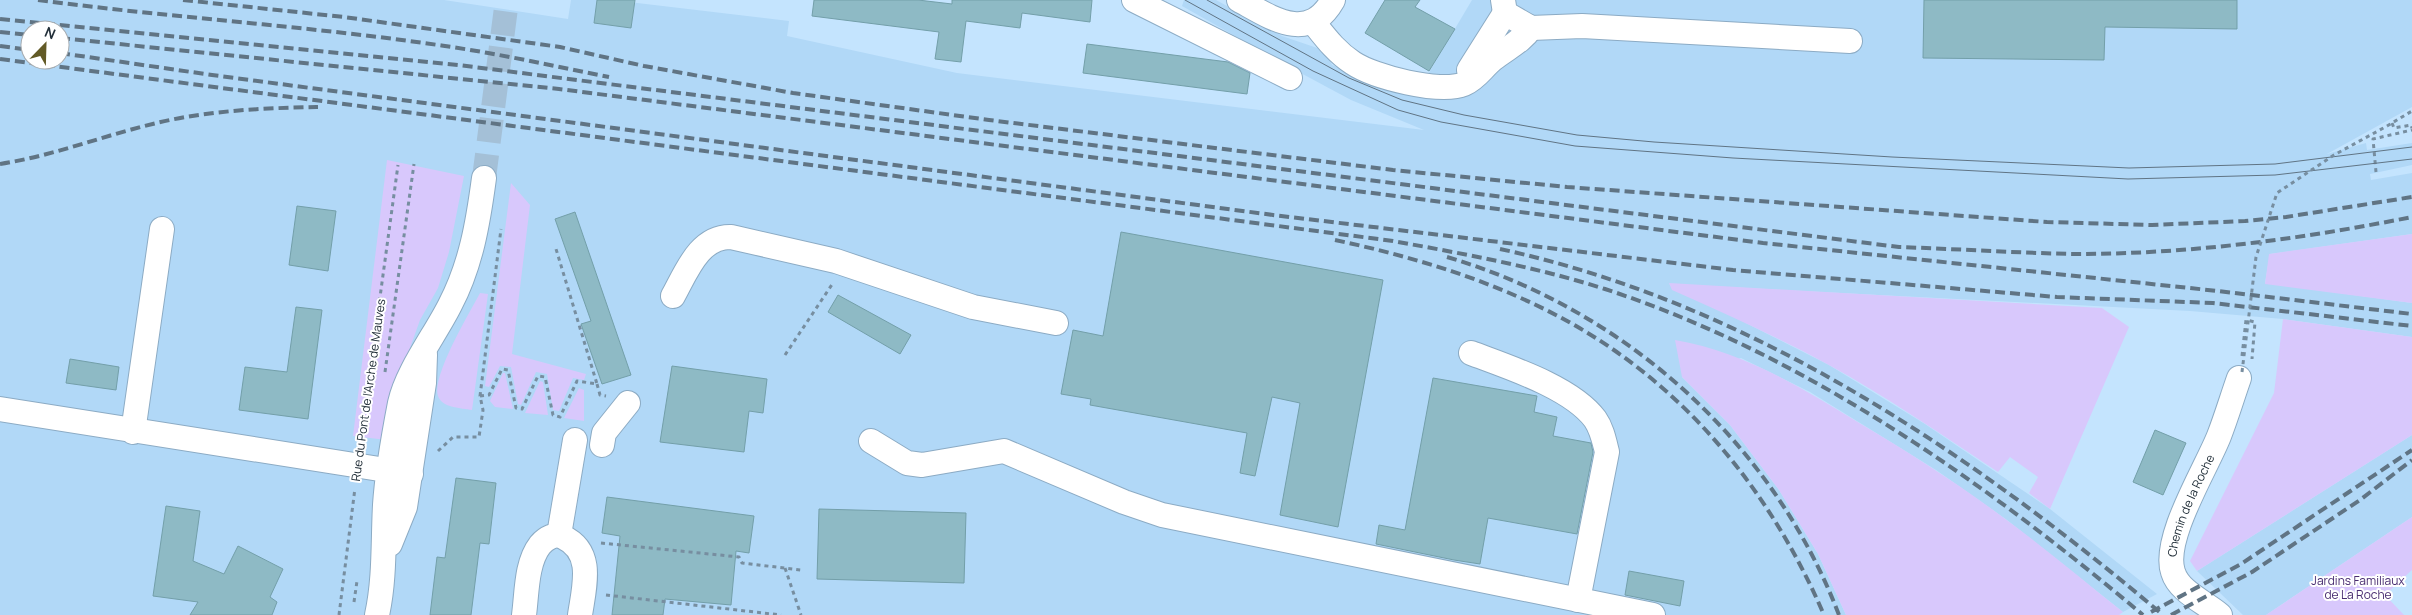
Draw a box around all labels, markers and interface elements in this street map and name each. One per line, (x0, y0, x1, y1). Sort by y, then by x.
north arrow (20, 20, 70, 70)
text: N (42, 22, 59, 43)
street label: Rue du Pont de l'Arche de Mauves (347, 298, 389, 482)
street label: Chemin de la Roche (2163, 451, 2218, 558)
park label: Jardins Familiaux de La Roche (2311, 572, 2405, 603)

